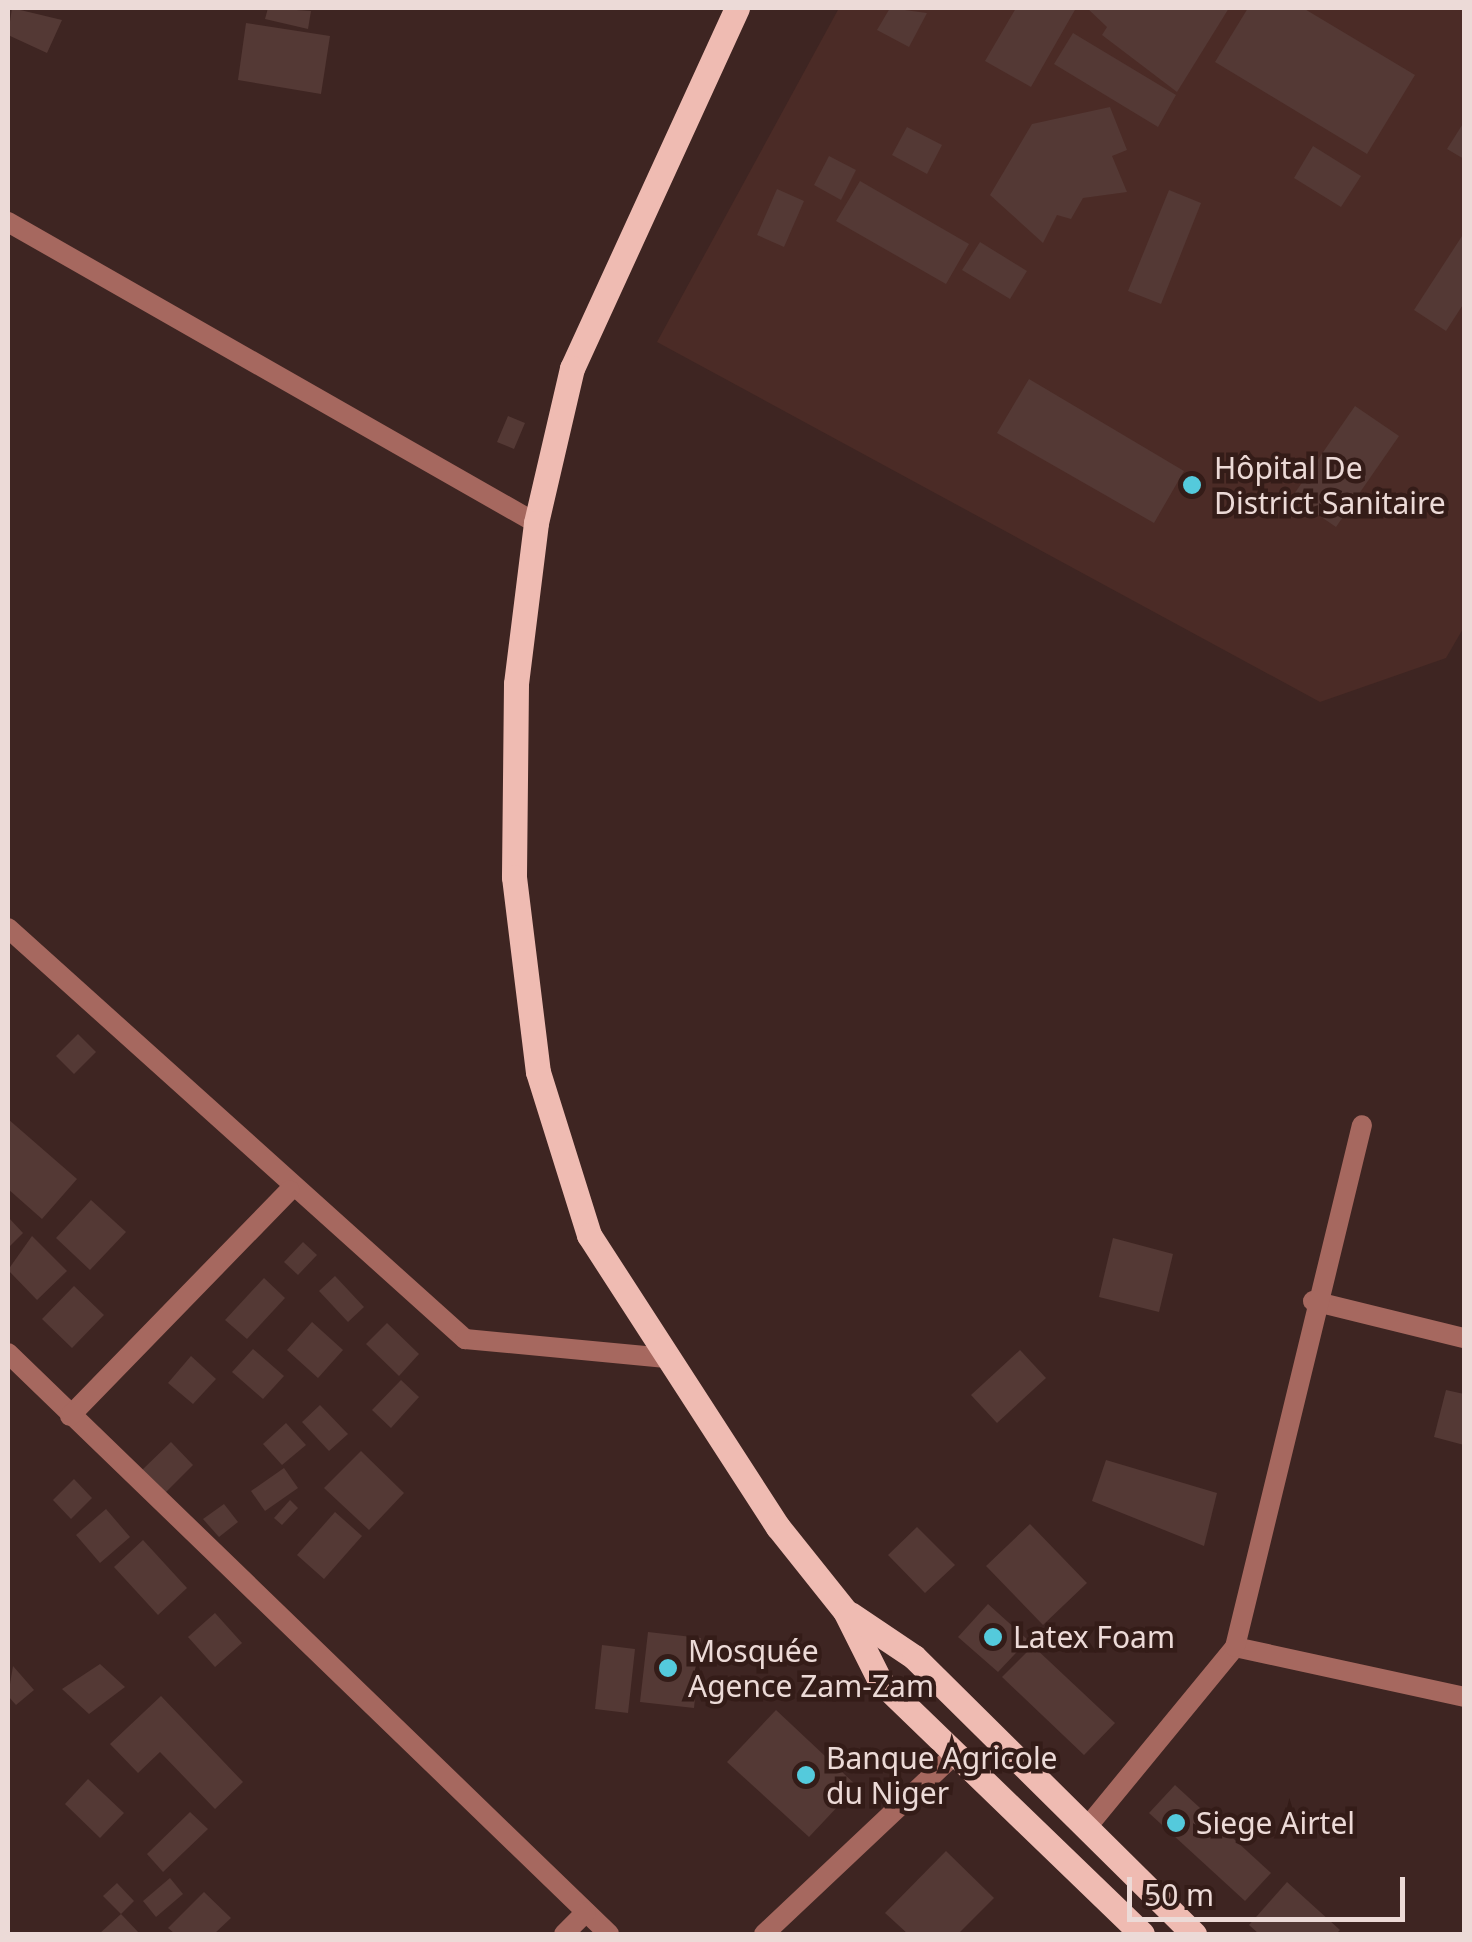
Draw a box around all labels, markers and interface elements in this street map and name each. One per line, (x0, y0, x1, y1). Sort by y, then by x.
place label: Hôpital De District Sanitaire (1214, 450, 1446, 520)
marker: Hôpital De District Sanitaire (1179, 472, 1205, 498)
place label: Latex Foam (1013, 1619, 1175, 1655)
marker: Latex Foam (982, 1626, 1004, 1648)
place label: Mosquée Agence Zam-Zam (688, 1633, 934, 1704)
marker: Mosquée Agence Zam-Zam (657, 1657, 679, 1679)
place label: Banque Agricole du Niger (826, 1740, 1058, 1810)
marker: Banque Agricole du Niger (795, 1764, 817, 1786)
place label: Siege Airtel (1196, 1805, 1355, 1841)
marker: Siege Airtel (1165, 1812, 1187, 1834)
scale bar (1132, 1857, 1410, 1919)
text: 50 m (1144, 1874, 1214, 1915)

